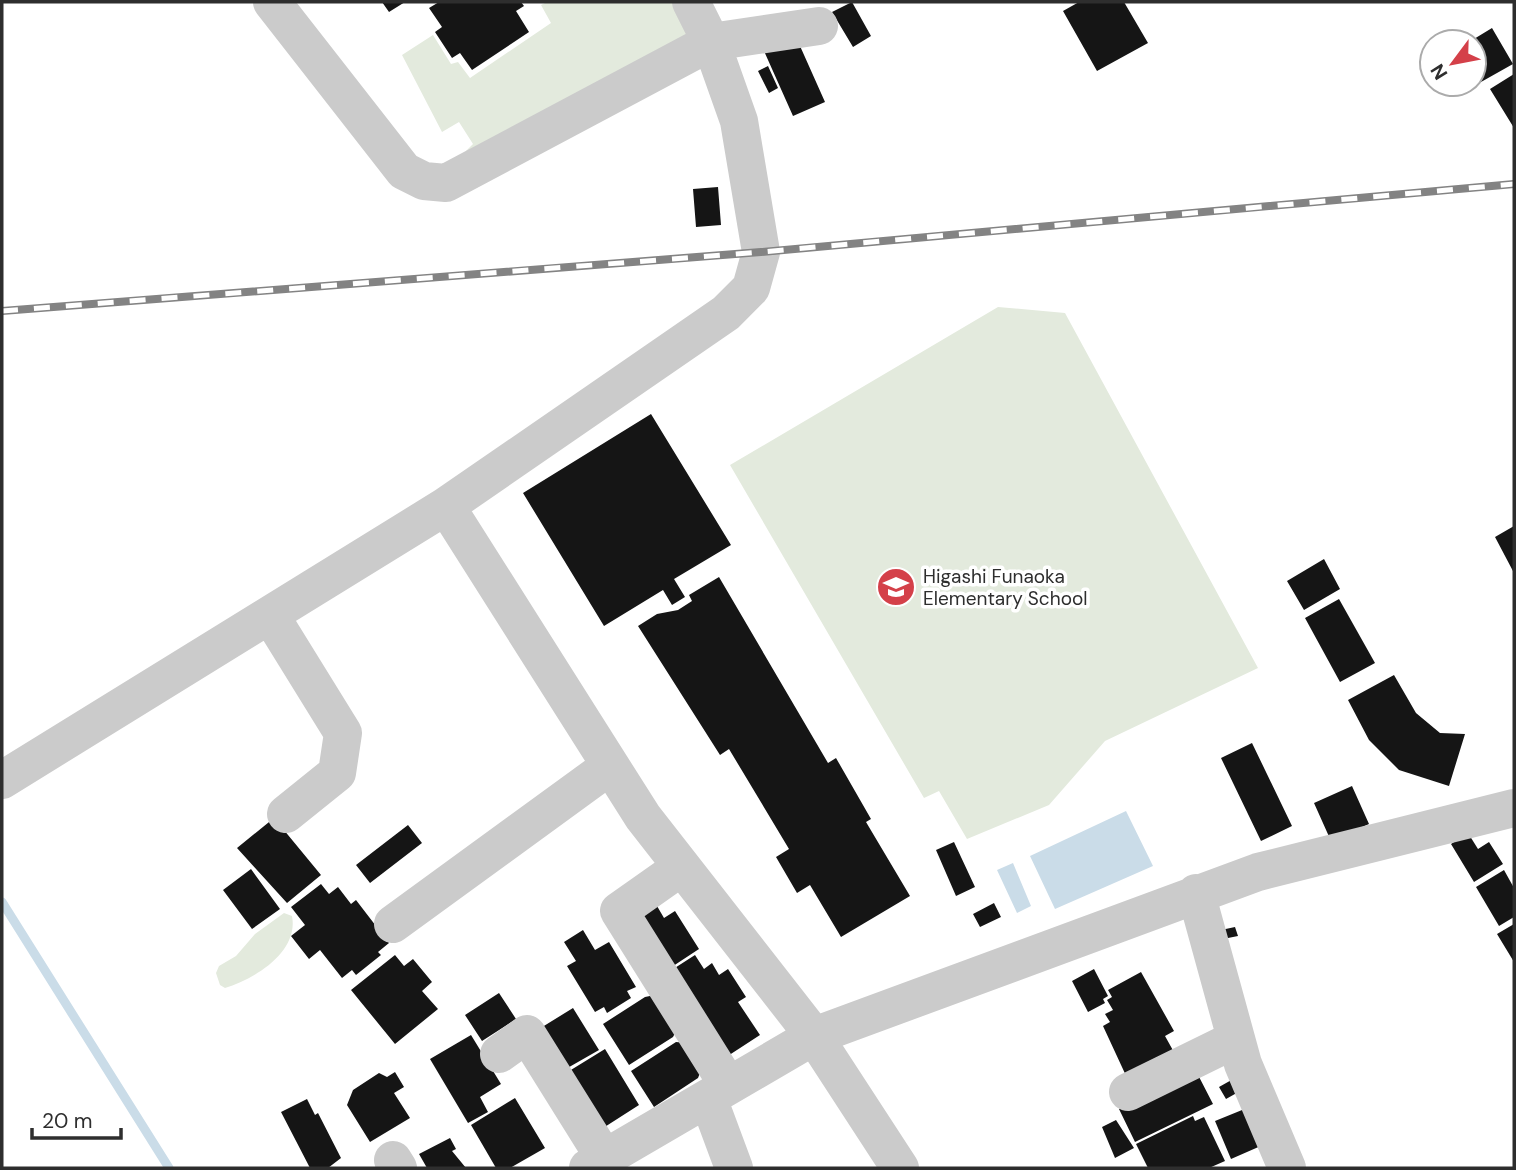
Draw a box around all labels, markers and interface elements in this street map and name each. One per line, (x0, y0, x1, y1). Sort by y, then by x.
north arrow (1418, 28, 1488, 98)
text: N (1425, 59, 1453, 84)
place label: Higashi Funaoka Elementary School (923, 564, 1087, 611)
school or university icon: Higashi Funaoka Elementary School (875, 566, 917, 608)
scale bar (32, 1096, 121, 1140)
text: 20 m (42, 1107, 93, 1135)

